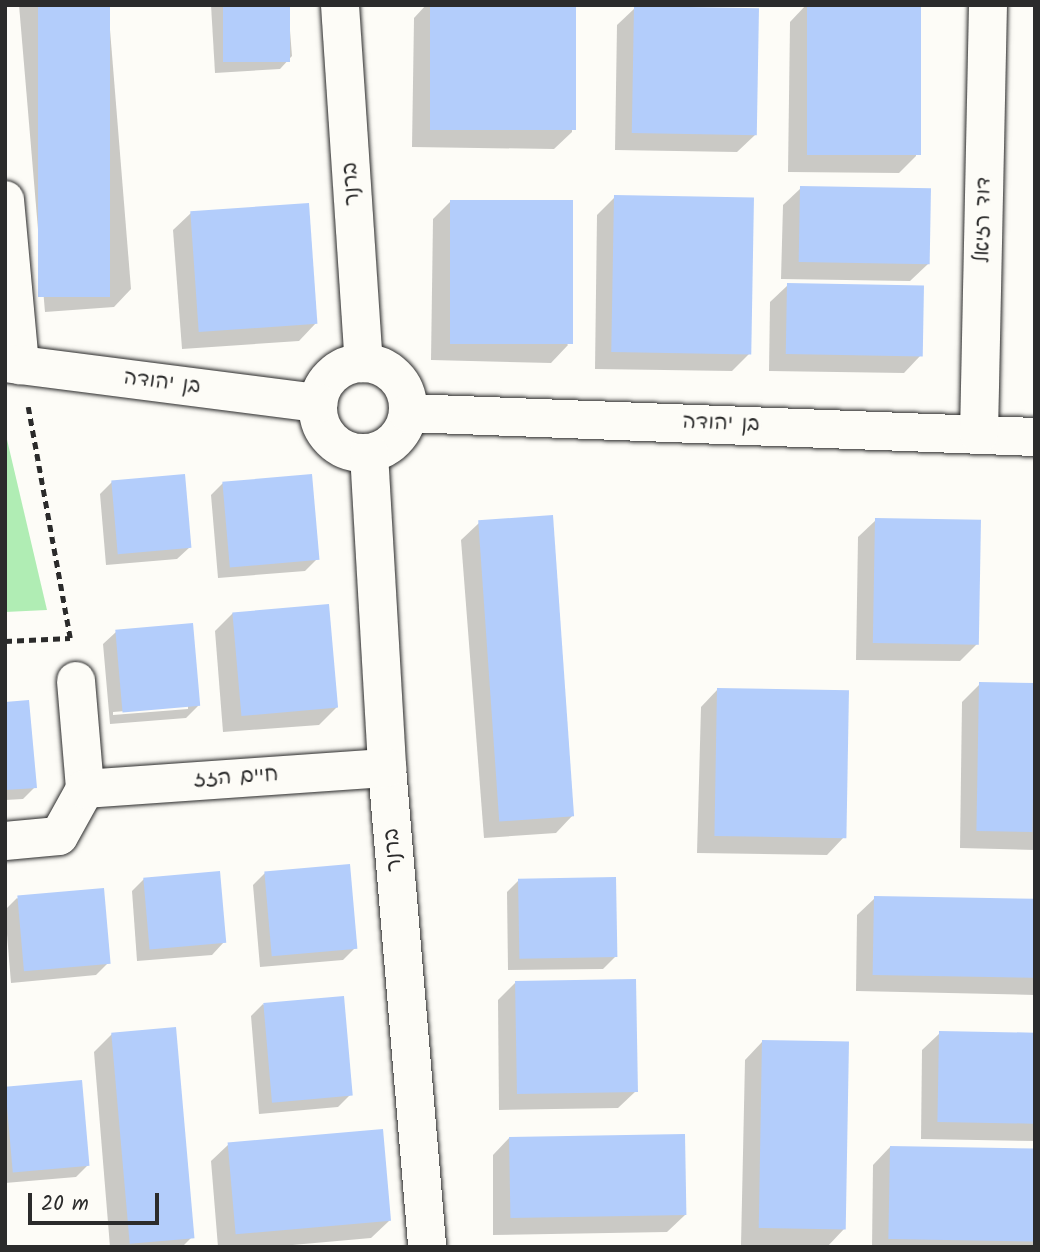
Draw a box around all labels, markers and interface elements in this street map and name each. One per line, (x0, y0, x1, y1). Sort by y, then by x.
street label: ברנר (338, 161, 366, 207)
street label: דוד רזיאל (971, 177, 997, 263)
street label: בן יהודה (122, 366, 202, 400)
street label: בן יהודה (682, 410, 760, 438)
street label: חיים הזז (193, 762, 279, 794)
street label: ברנר (380, 827, 408, 873)
scale bar (32, 1178, 163, 1222)
text: 20 m (41, 1188, 89, 1221)

